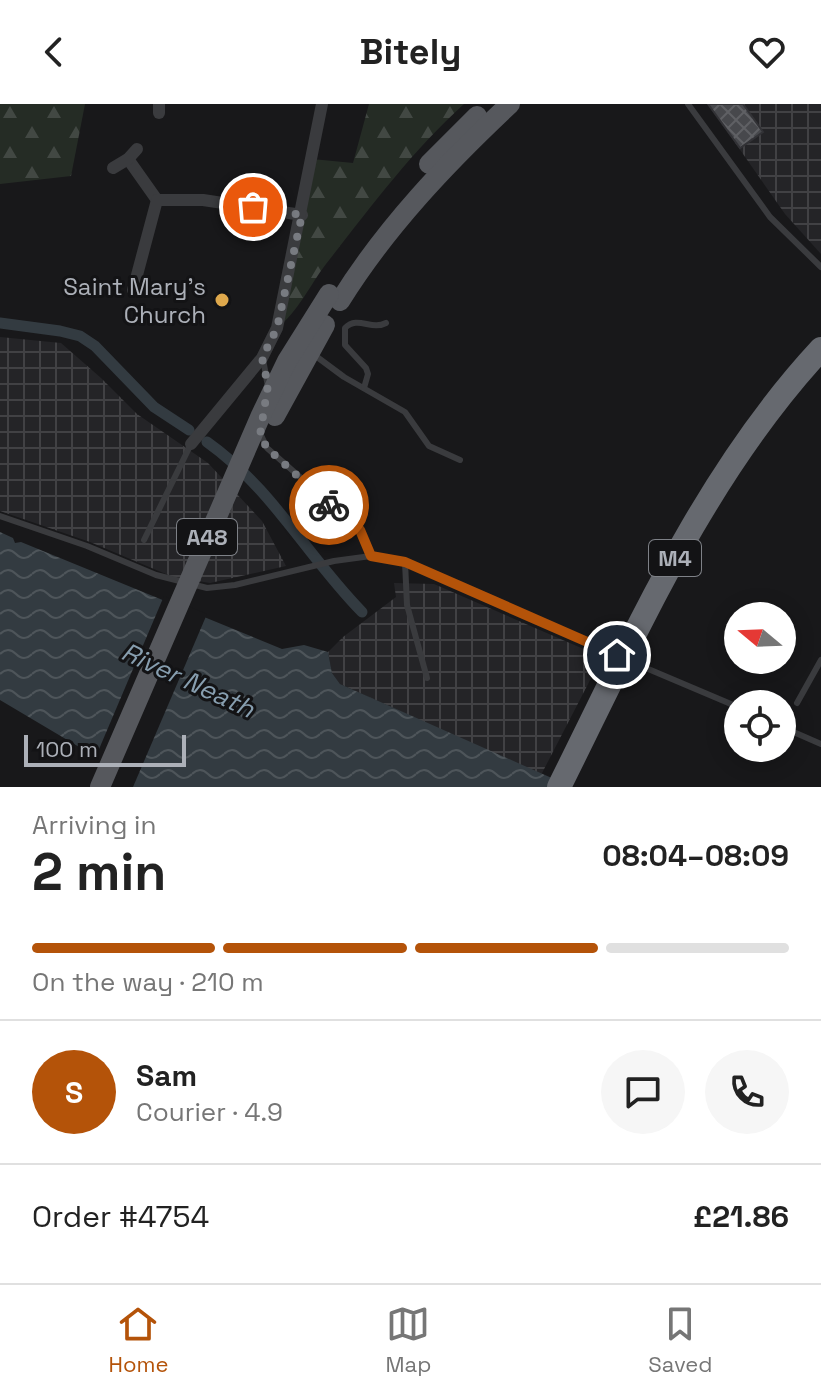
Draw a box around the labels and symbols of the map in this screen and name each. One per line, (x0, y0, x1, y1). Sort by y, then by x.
pin (219, 173, 287, 241)
place label: Saint Mary's Church (63, 271, 206, 330)
marker: Saint Mary's Church (213, 291, 231, 309)
courier (289, 465, 369, 545)
road number: A48 (177, 519, 237, 555)
road number: M4 (649, 540, 701, 576)
north arrow (724, 602, 796, 674)
pin (583, 621, 651, 689)
water label: River Neath (116, 634, 261, 726)
scale bar (24, 731, 186, 767)

